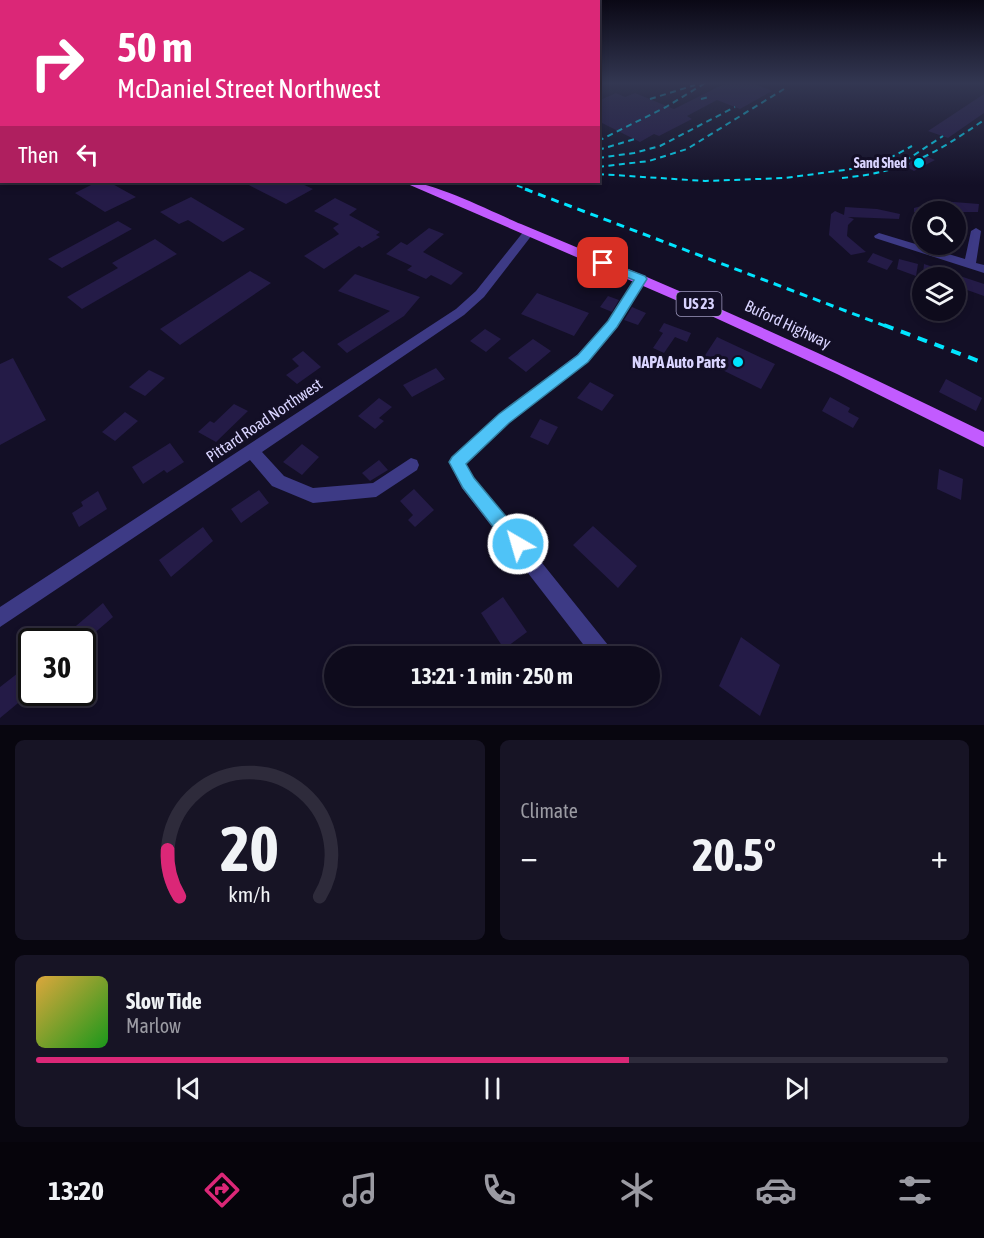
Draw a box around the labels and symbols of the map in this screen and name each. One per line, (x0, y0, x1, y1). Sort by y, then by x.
place label: Sand Shed (854, 155, 907, 171)
marker: Sand Shed (912, 156, 926, 170)
pin (577, 237, 628, 288)
road number: US 23 (676, 292, 722, 316)
street label: Buford Highway (742, 296, 834, 353)
place label: NAPA Auto Parts (632, 353, 726, 371)
marker: NAPA Auto Parts (731, 355, 745, 369)
street label: Pittard Road Northwest (203, 374, 326, 465)
position arrow (486, 512, 550, 576)
speed limit sign: 30 (18, 628, 96, 706)

